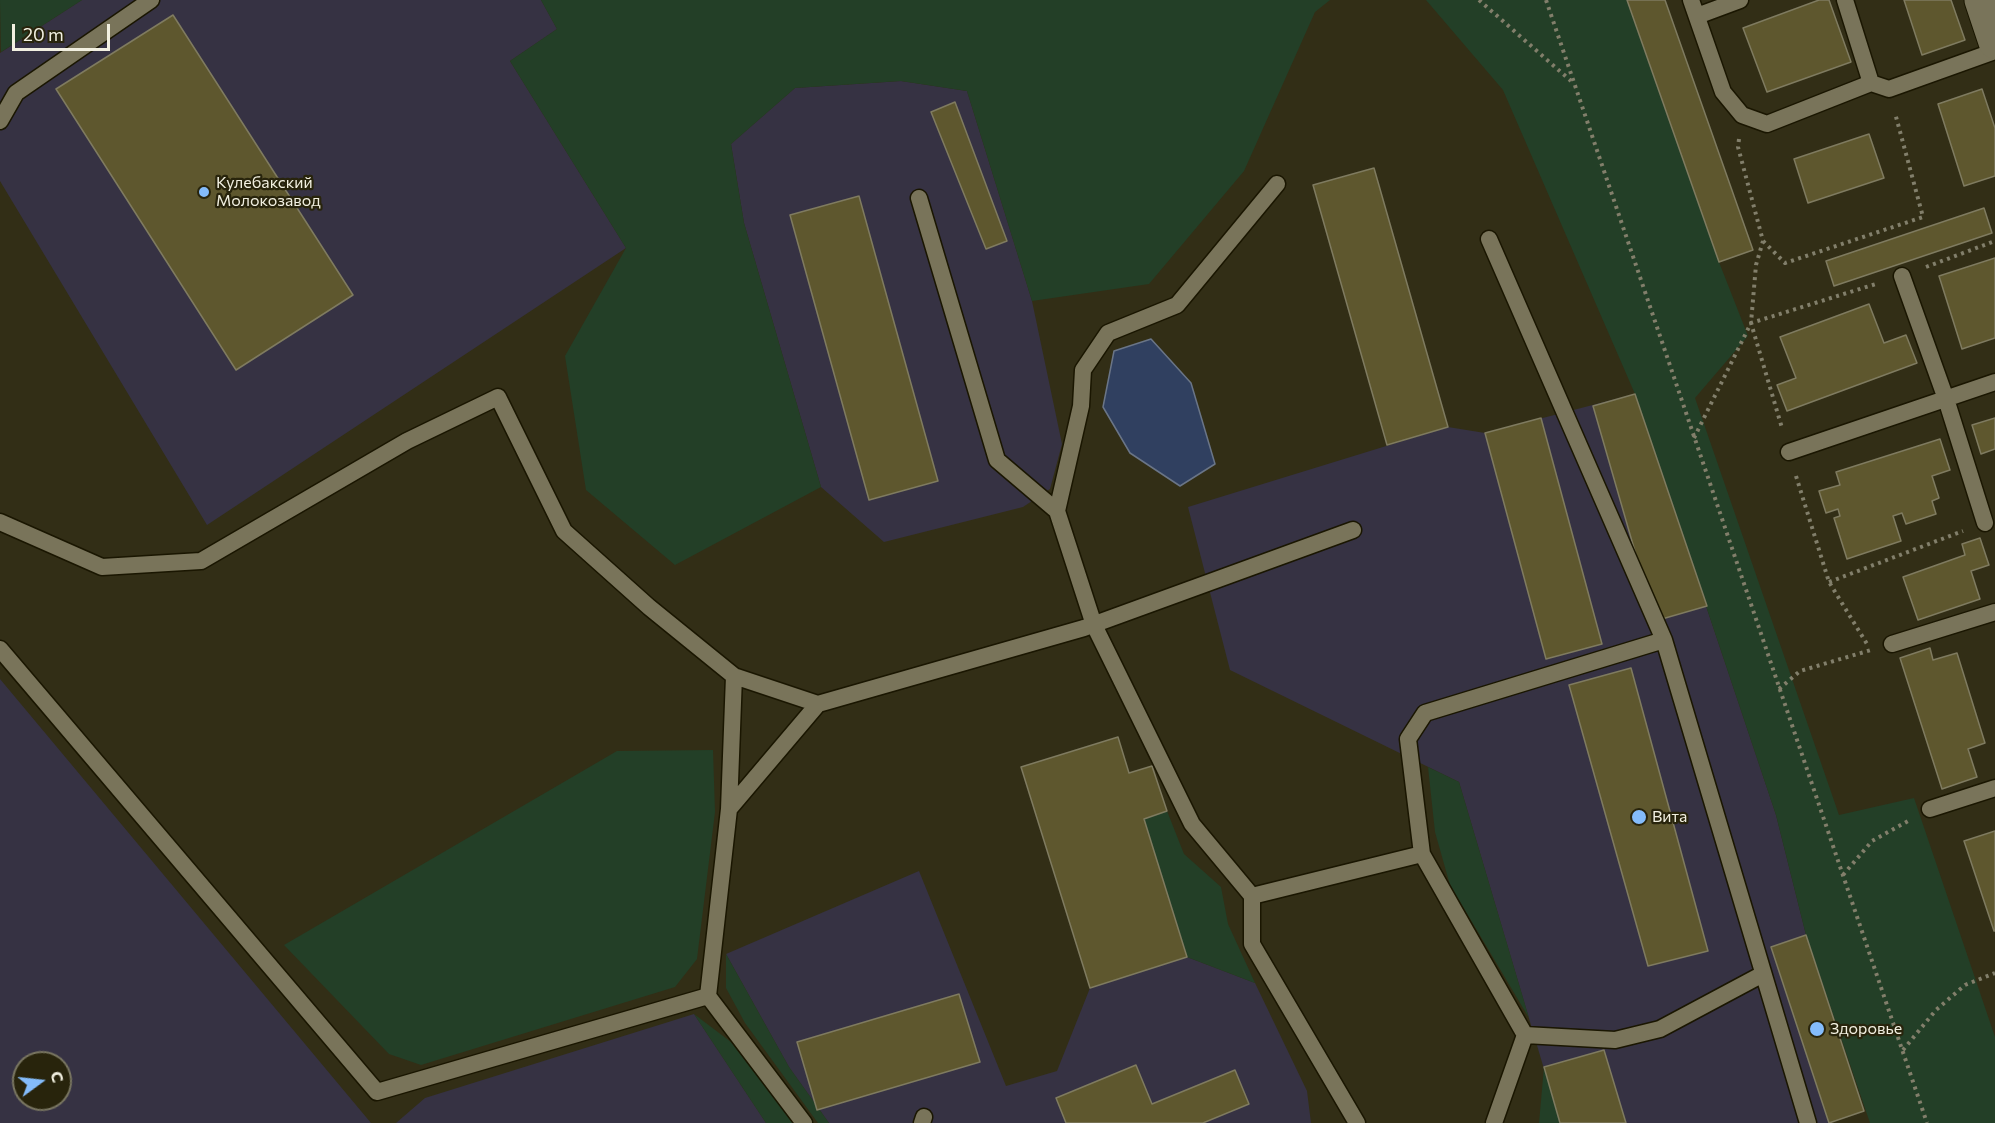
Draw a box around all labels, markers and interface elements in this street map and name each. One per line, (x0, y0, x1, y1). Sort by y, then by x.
scale bar (15, 12, 112, 50)
text: 20 m (23, 23, 64, 45)
place label: Кулебакский Молокозавод (216, 173, 321, 211)
marker: Кулебакский Молокозавод (197, 185, 211, 199)
place label: Вита (1652, 807, 1687, 827)
marker: Вита (1630, 808, 1648, 826)
place label: Здоровье (1830, 1019, 1902, 1039)
marker: Здоровье (1808, 1020, 1826, 1038)
north arrow (12, 1051, 72, 1111)
text: С (47, 1069, 69, 1084)

